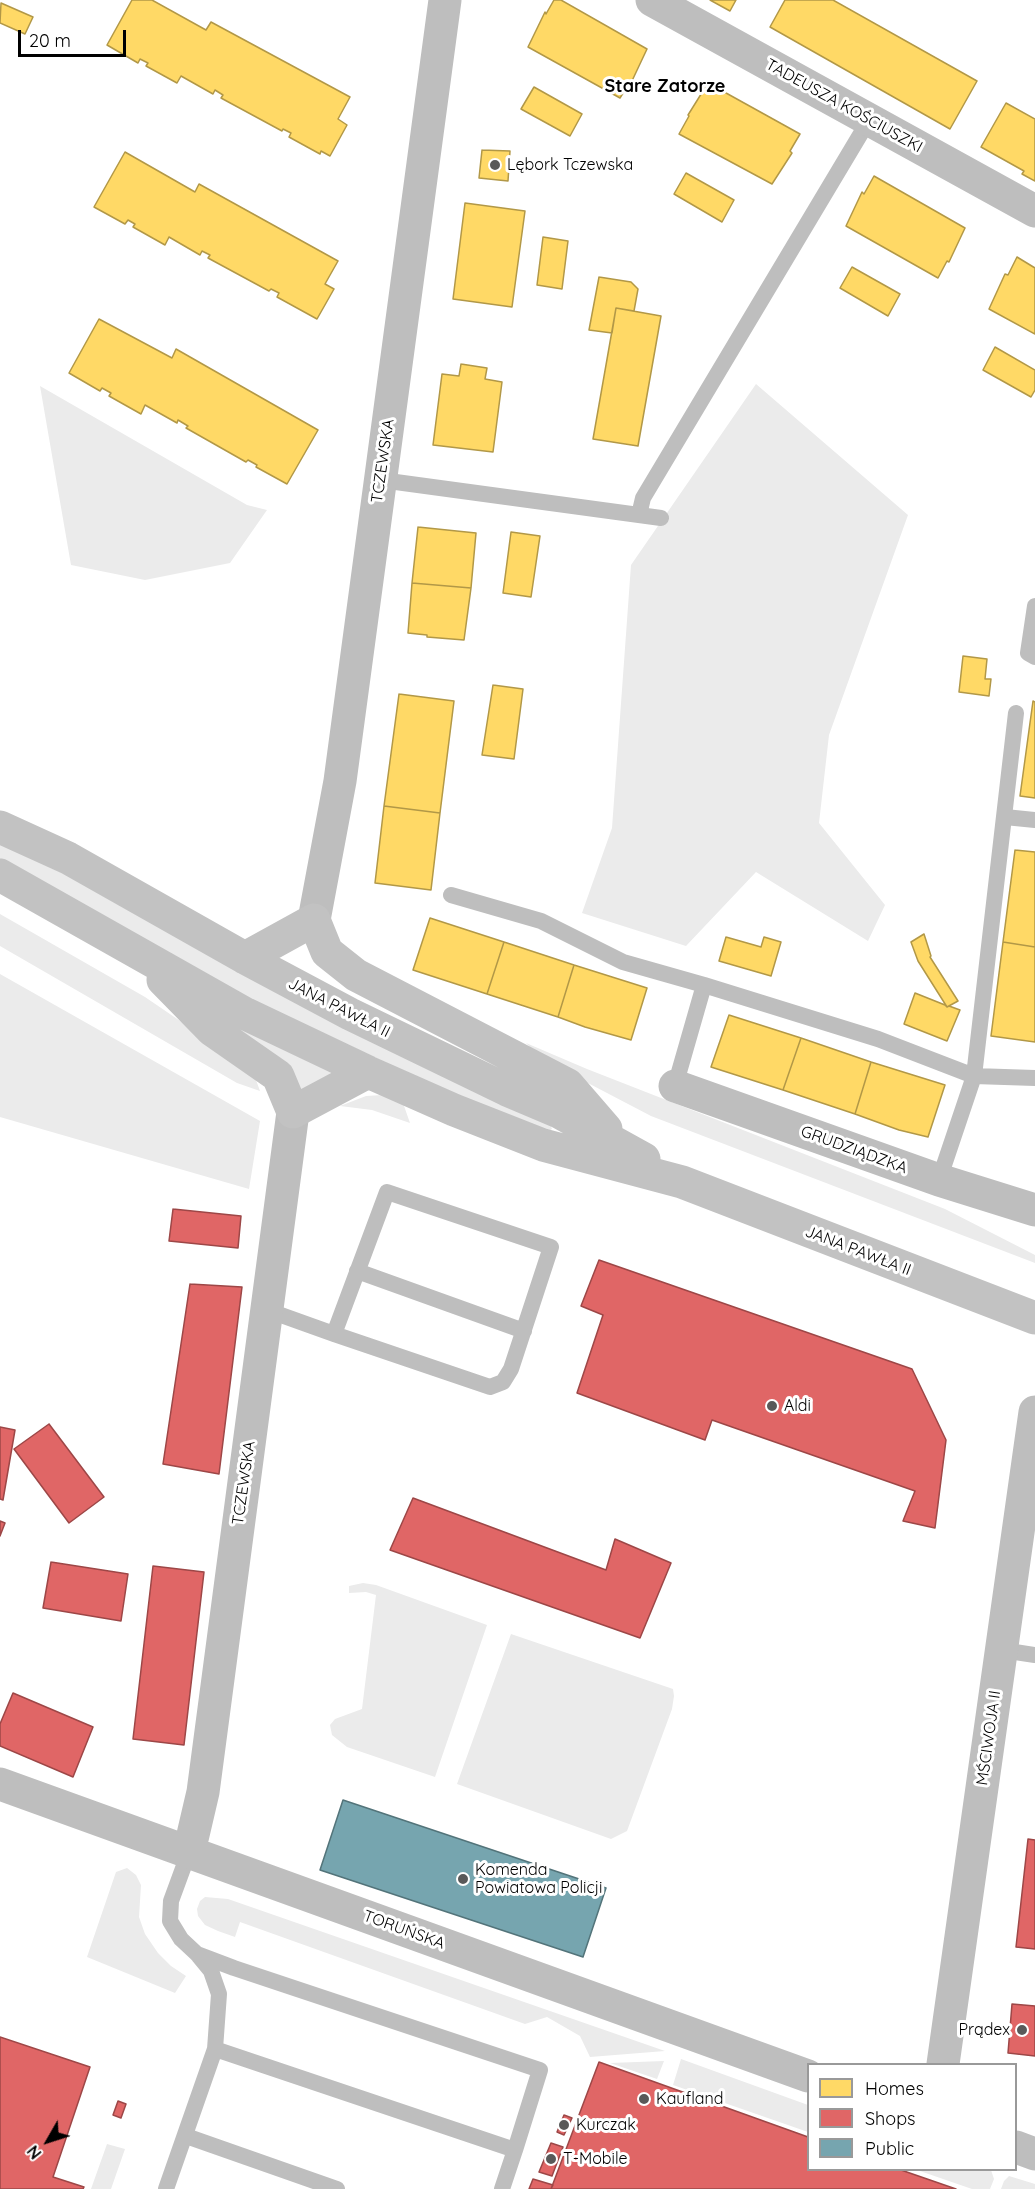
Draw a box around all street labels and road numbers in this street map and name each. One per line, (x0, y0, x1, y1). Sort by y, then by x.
street label: TADEUSZA KOŚCIUSZKI (762, 55, 926, 157)
street label: TCZEWSKA (368, 418, 398, 504)
street label: JANA PAWŁA II (285, 974, 393, 1042)
street label: GRUDZIĄDZKA (798, 1122, 910, 1178)
street label: JANA PAWŁA II (802, 1222, 914, 1280)
street label: TCZEWSKA (229, 1440, 259, 1526)
street label: MŚCIWOJA II (973, 1689, 1005, 1787)
street label: TORUŃSKA (361, 1906, 447, 1954)

